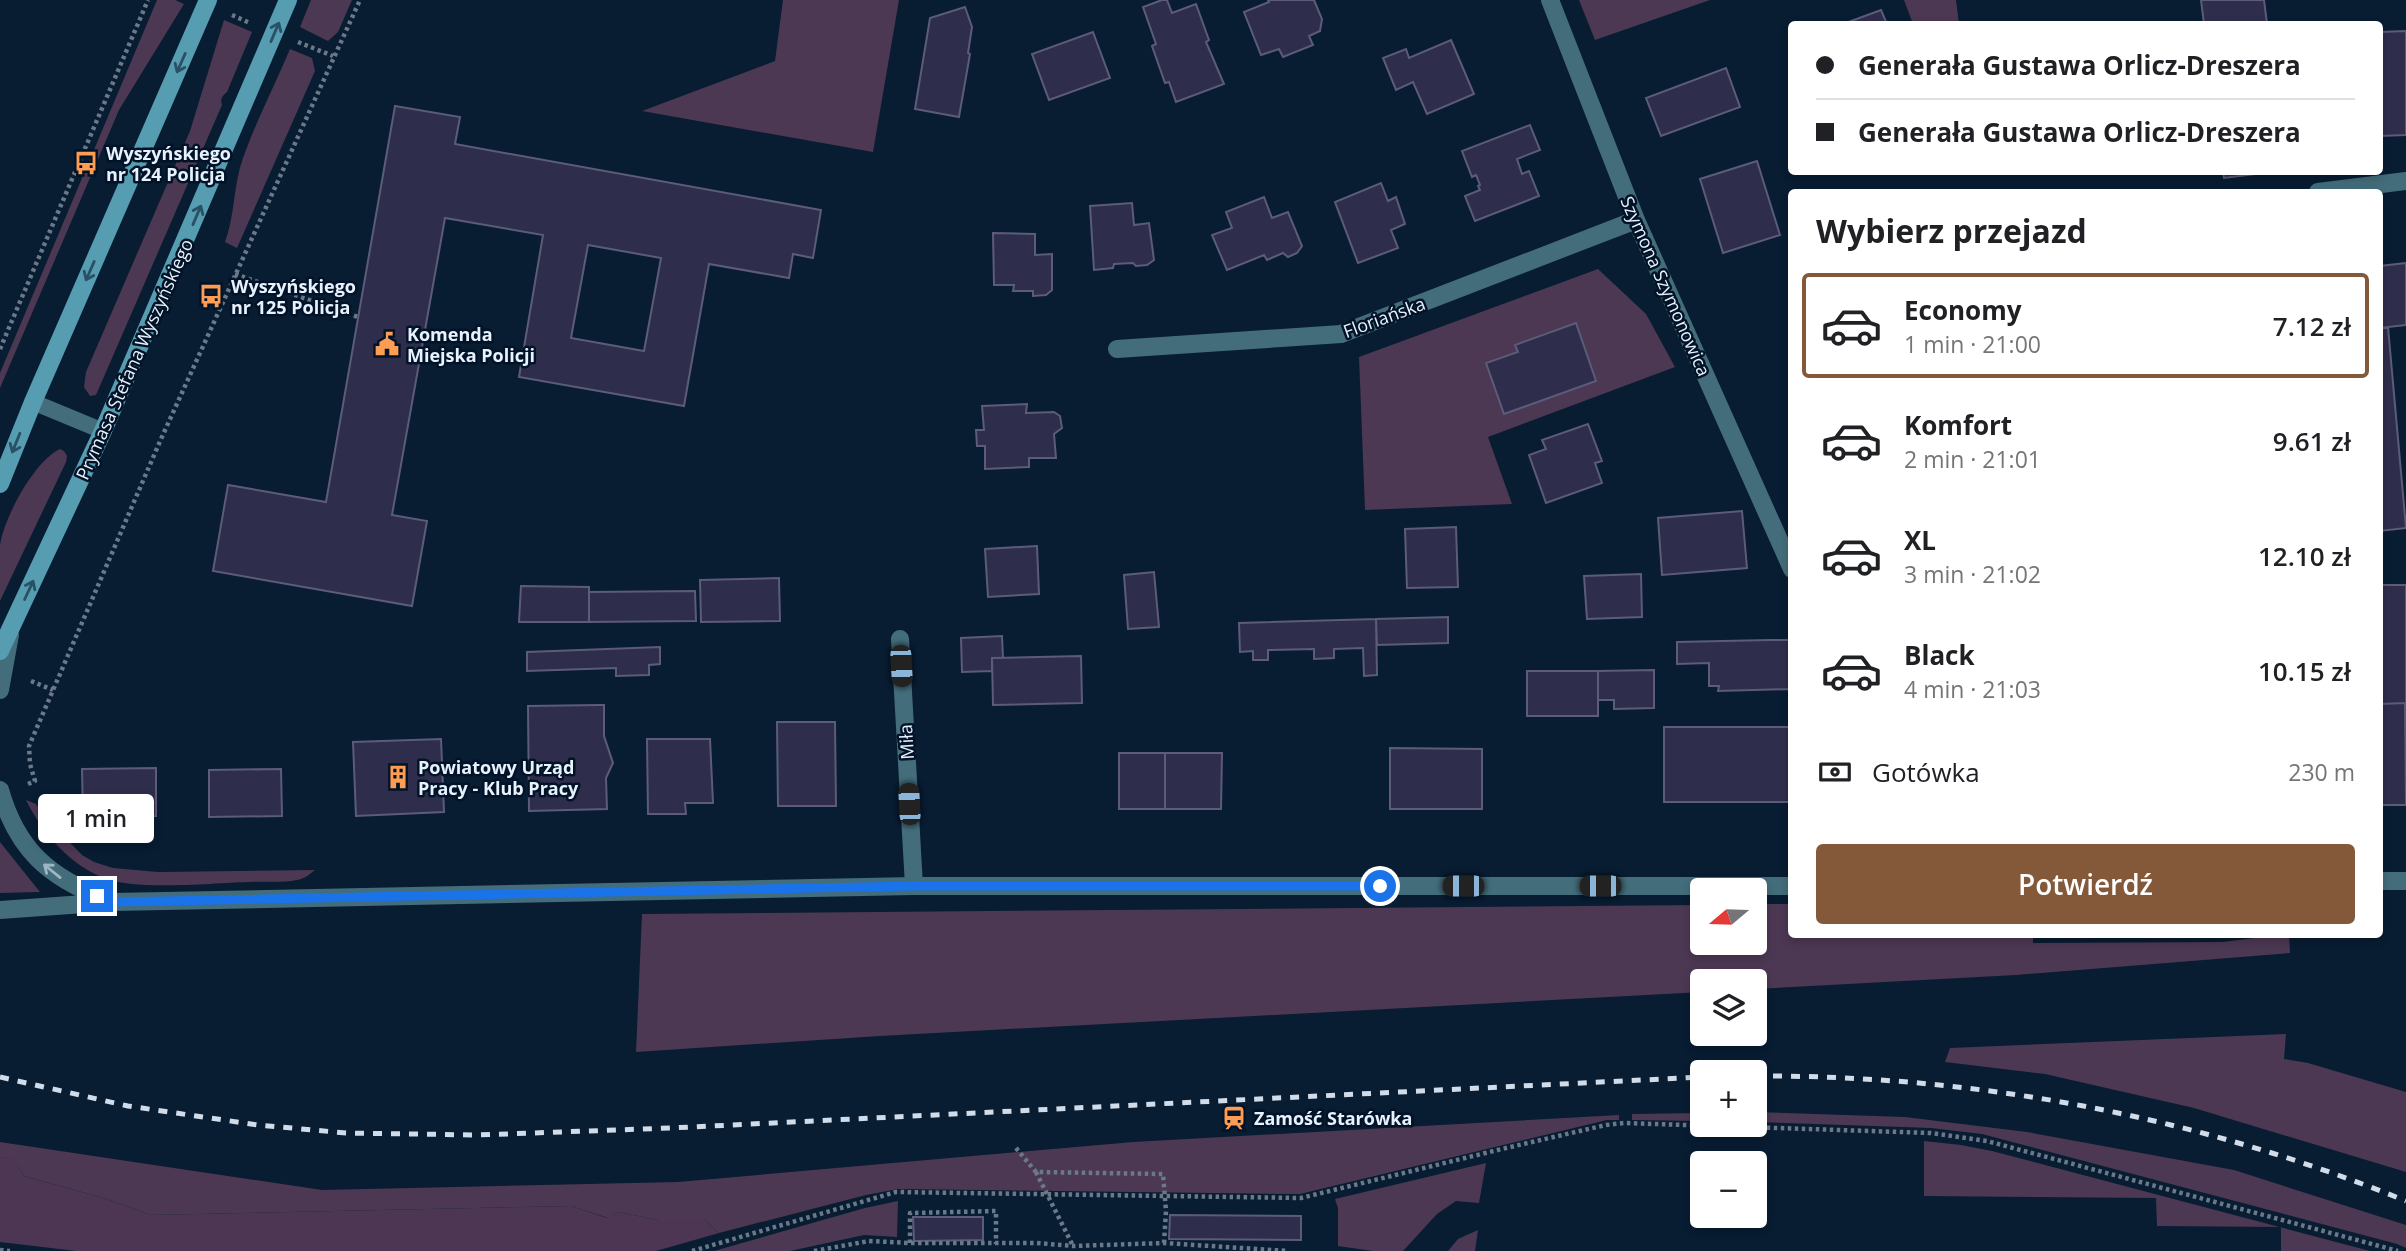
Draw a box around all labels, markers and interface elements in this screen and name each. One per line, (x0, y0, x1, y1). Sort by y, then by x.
one-way arrow (269, 22, 282, 44)
text: Generała Gustawa Orlicz-Dreszera (1858, 47, 2301, 83)
one-way arrow (174, 51, 187, 73)
text: Generała Gustawa Orlicz-Dreszera (1858, 114, 2301, 150)
place label: Wyszyńskiego nr 124 Policja (106, 141, 231, 186)
bus stop icon: Wyszyńskiego nr 124 Policja (72, 149, 100, 177)
street label: Szymona Szymonowica (1616, 192, 1716, 380)
one-way arrow (191, 205, 204, 227)
text: Wybierz przejazd (1816, 209, 2087, 252)
street label: Prymasa Stefana Wyszyńskiego (70, 235, 198, 483)
one-way arrow (83, 260, 96, 281)
place label: Wyszyńskiego nr 125 Policja (231, 274, 356, 319)
bus stop icon: Wyszyńskiego nr 125 Policja (197, 282, 225, 310)
street label: Floriańska (1340, 291, 1428, 343)
text: Economy (1904, 292, 2022, 328)
icon: car (1820, 294, 1883, 357)
text: 7.12 zł (2273, 308, 2351, 344)
place label: Komenda Miejska Policji (407, 322, 535, 367)
text: 1 min · 21:00 (1904, 328, 2041, 360)
public building icon: Komenda Miejska Policji (373, 330, 401, 358)
text: Komfort (1904, 407, 2012, 443)
icon: car (1820, 409, 1883, 472)
text: 9.61 zł (2273, 423, 2351, 459)
one-way arrow (9, 432, 22, 453)
text: 2 min · 21:01 (1904, 443, 2041, 475)
text: XL (1904, 522, 1936, 558)
icon: car (1820, 524, 1883, 587)
text: 12.10 zł (2258, 538, 2351, 574)
text: 3 min · 21:02 (1904, 558, 2041, 590)
one-way arrow (23, 579, 36, 601)
text: Black (1904, 637, 1975, 673)
icon: car (1820, 639, 1883, 702)
car (890, 644, 913, 688)
text: 10.15 zł (2258, 653, 2351, 689)
text: 4 min · 21:03 (1904, 673, 2041, 705)
street label: Miła (893, 724, 919, 760)
icon: cash (1816, 753, 1854, 791)
text: Gotówka (1872, 754, 1980, 790)
place label: Powiatowy Urząd Pracy - Klub Pracy (418, 755, 579, 800)
text: 230 m (2288, 756, 2355, 788)
building icon: Powiatowy Urząd Pracy - Klub Pracy (384, 763, 412, 791)
car (898, 782, 921, 826)
callout: 1 min (39, 794, 155, 844)
text: 1 min (65, 802, 127, 834)
button: Potwierdź (1816, 844, 2355, 924)
one-way arrow (43, 863, 61, 879)
route start (1364, 870, 1396, 902)
car (1443, 876, 1485, 897)
car (1580, 876, 1622, 897)
north arrow (1690, 878, 1768, 956)
map controls (1690, 878, 1767, 1228)
route end (81, 880, 113, 912)
button: layers (1690, 969, 1767, 1046)
button: + (1690, 1060, 1767, 1137)
station icon: Zamość Starówka (1220, 1104, 1248, 1132)
place label: Zamość Starówka (1254, 1106, 1412, 1130)
button: − (1690, 1151, 1767, 1228)

